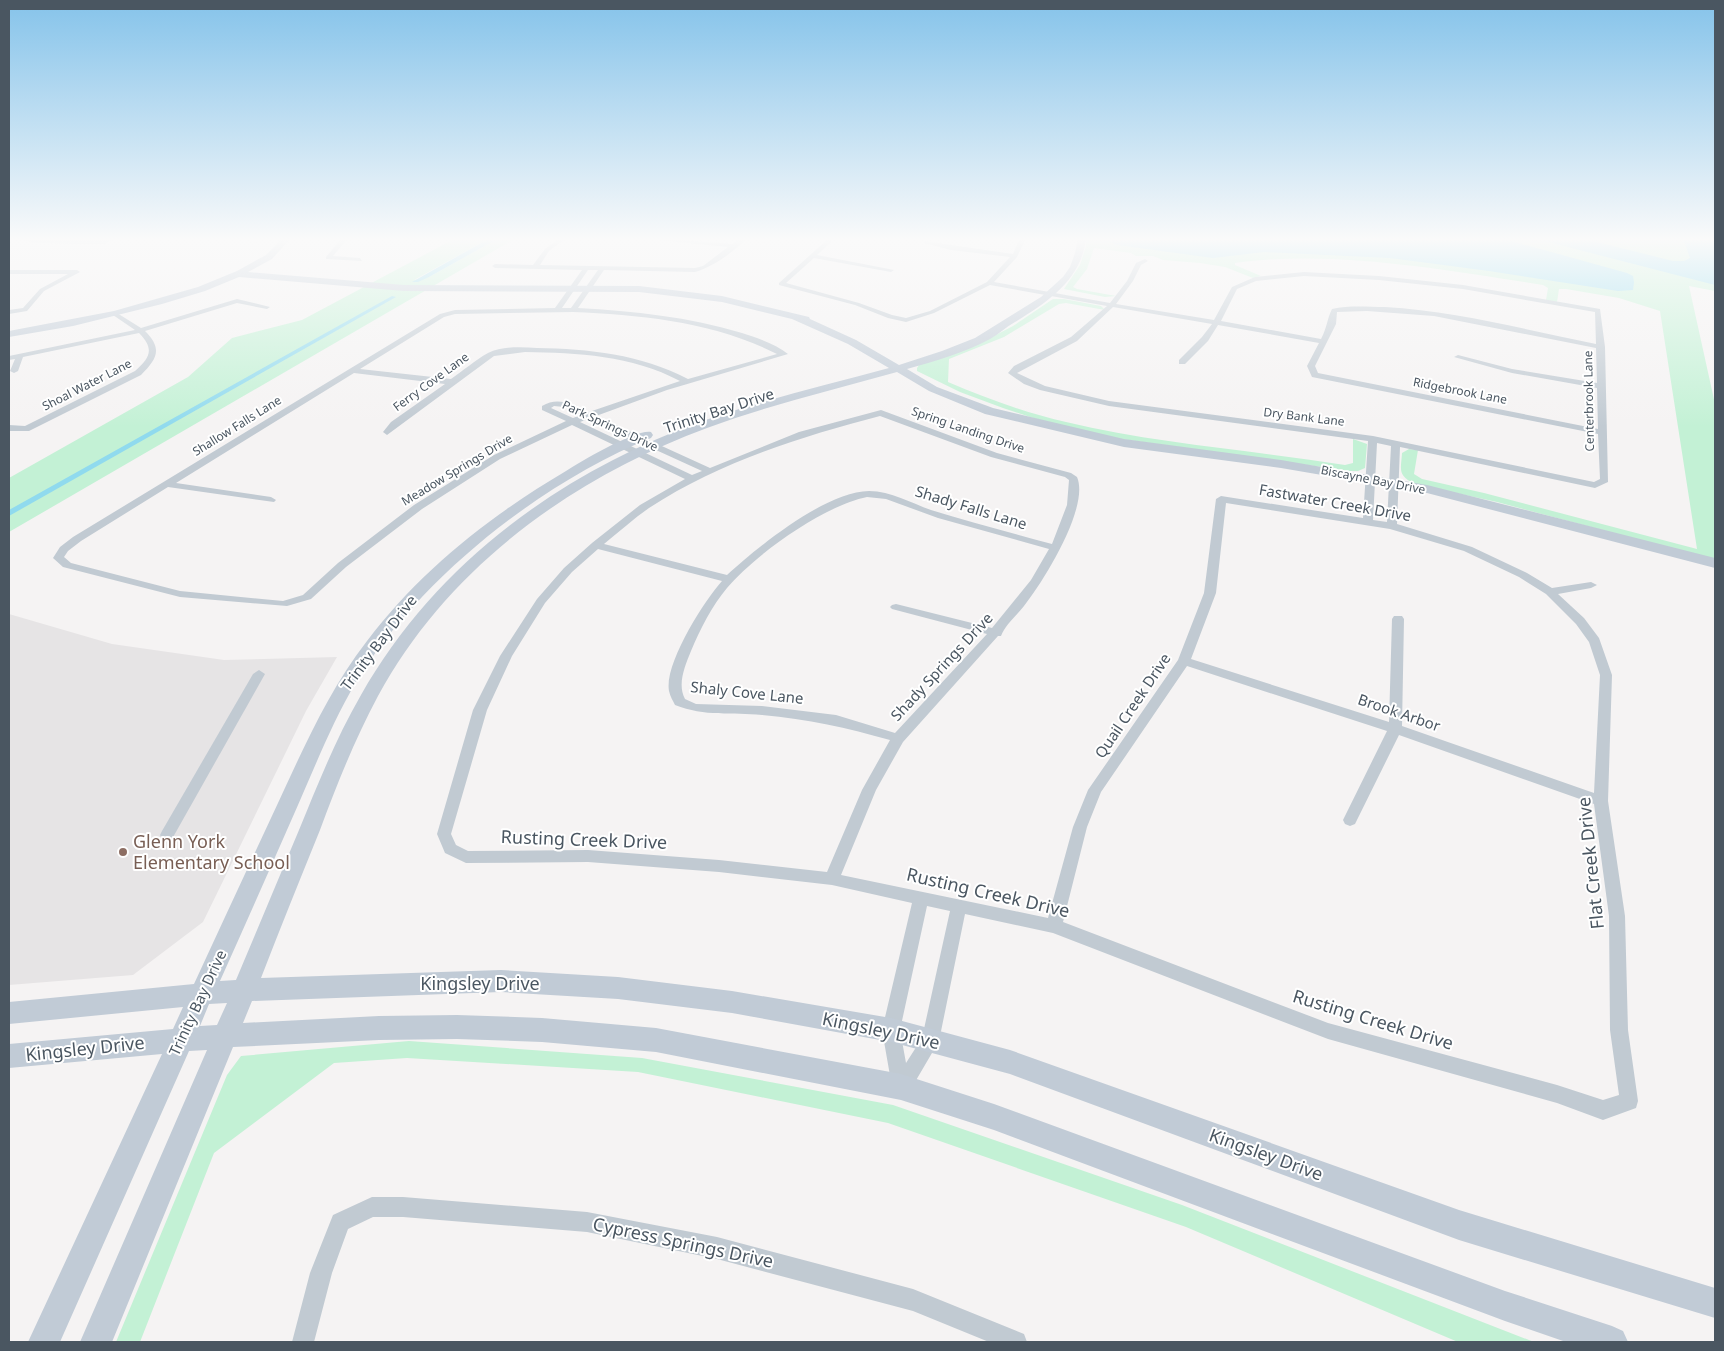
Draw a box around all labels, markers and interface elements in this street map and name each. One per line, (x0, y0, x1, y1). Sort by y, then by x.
street label: Ferry Cove Lane (389, 348, 472, 415)
street label: Centerbrook Lane (1579, 350, 1598, 452)
street label: Shoal Water Lane (39, 355, 135, 414)
street label: Ridgebrook Lane (1412, 373, 1509, 408)
street label: Trinity Bay Drive (661, 383, 776, 437)
street label: Shallow Falls Lane (189, 391, 285, 460)
street label: Park Springs Drive (560, 396, 661, 455)
street label: Spring Landing Drive (909, 402, 1027, 457)
street label: Dry Bank Lane (1263, 403, 1346, 430)
street label: Meadow Springs Drive (398, 430, 516, 509)
street label: Biscayne Bay Drive (1319, 461, 1427, 498)
street label: Fastwater Creek Drive (1257, 479, 1413, 525)
street label: Shady Falls Lane (913, 481, 1030, 534)
street label: Trinity Bay Drive (336, 591, 421, 694)
street label: Shady Springs Drive (886, 608, 997, 725)
street label: Quail Creek Drive (1090, 649, 1175, 762)
street label: Shaly Cove Lane (690, 676, 805, 708)
street label: Brook Arbor (1355, 689, 1443, 736)
street label: Flat Creek Drive (1571, 796, 1609, 930)
street label: Rusting Creek Drive (500, 824, 668, 854)
place label: Glenn York Elementary School (133, 829, 290, 874)
marker: Glenn York Elementary School (117, 846, 129, 858)
street label: Rusting Creek Drive (904, 862, 1072, 922)
street label: Trinity Bay Drive (164, 946, 230, 1059)
street label: Kingsley Drive (420, 971, 540, 995)
street label: Rusting Creek Drive (1290, 983, 1456, 1055)
street label: Kingsley Drive (820, 1006, 942, 1054)
street label: Kingsley Drive (24, 1030, 146, 1066)
street label: Kingsley Drive (1206, 1122, 1327, 1186)
street label: Cypress Springs Drive (591, 1211, 776, 1273)

